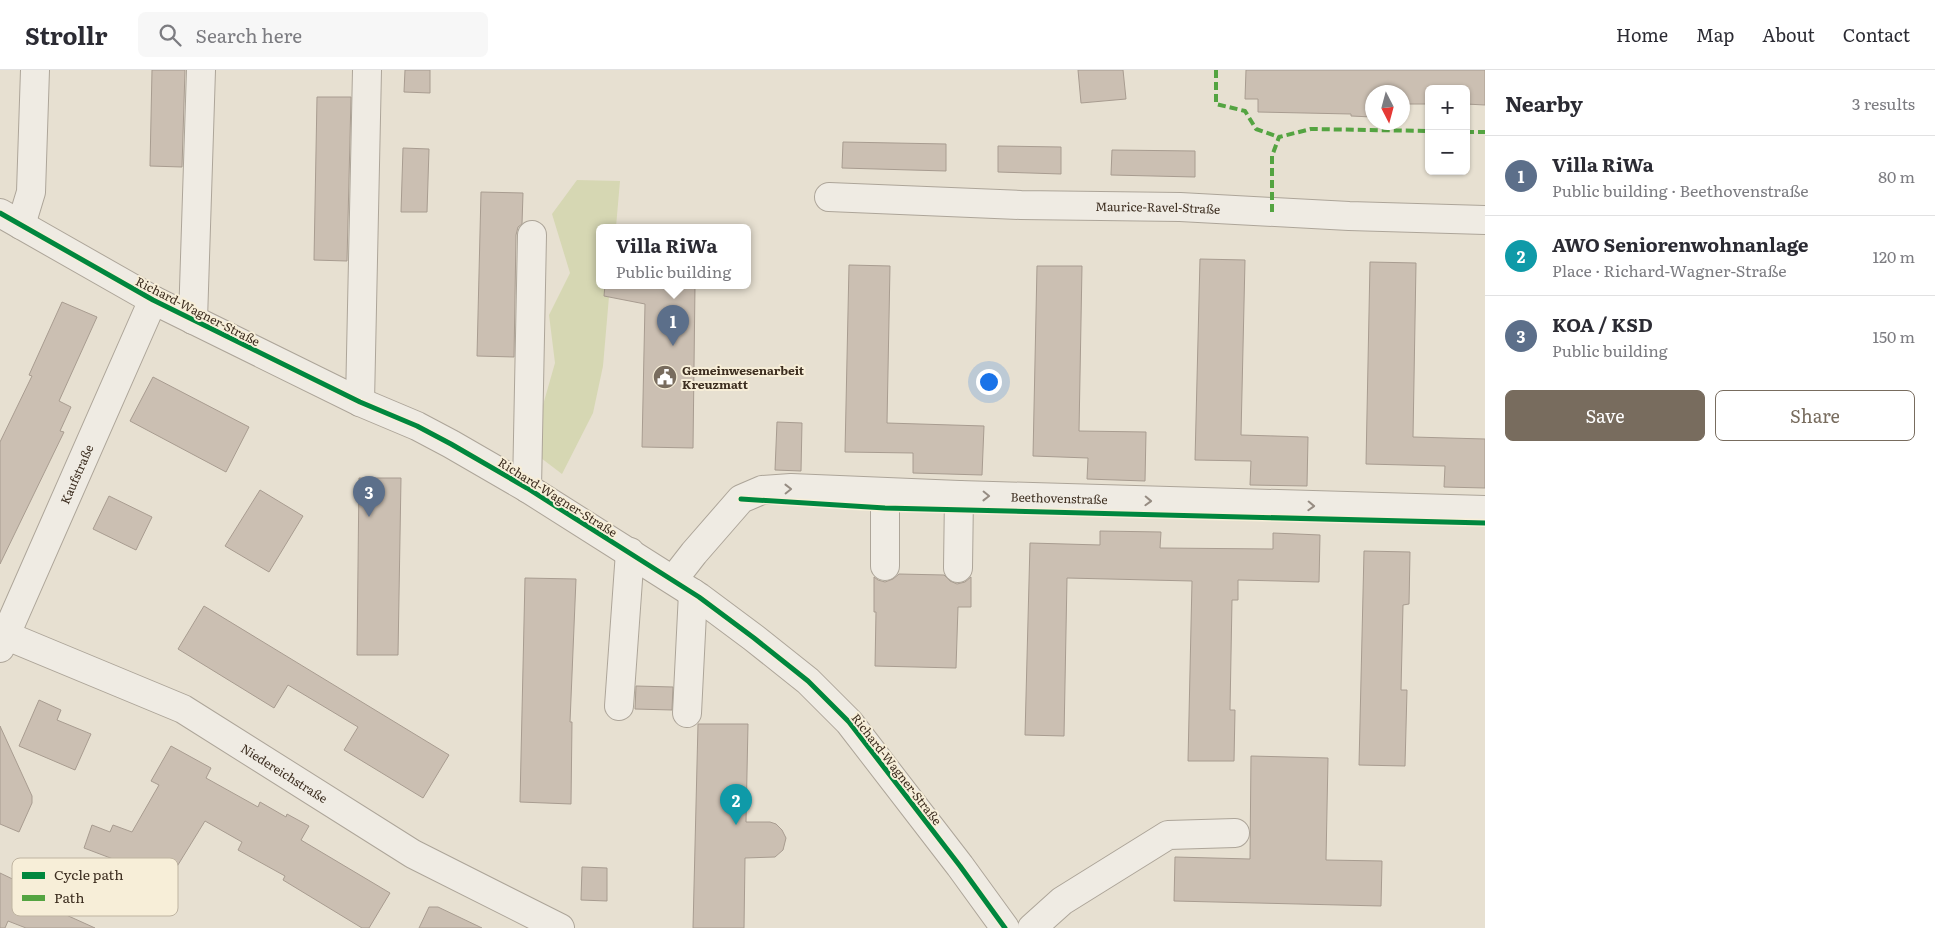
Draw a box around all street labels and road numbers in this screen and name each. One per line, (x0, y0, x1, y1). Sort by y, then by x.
street label: Maurice-Ravel-Straße (1095, 197, 1221, 218)
street label: Richard-Wagner-Straße (133, 272, 263, 350)
street label: Kaufstraße (55, 441, 98, 507)
street label: Richard-Wagner-Straße (495, 453, 621, 541)
street label: Beethovenstraße (1010, 487, 1108, 508)
street label: Richard-Wagner-Straße (848, 709, 946, 829)
street label: Niedereichstraße (238, 739, 331, 807)

